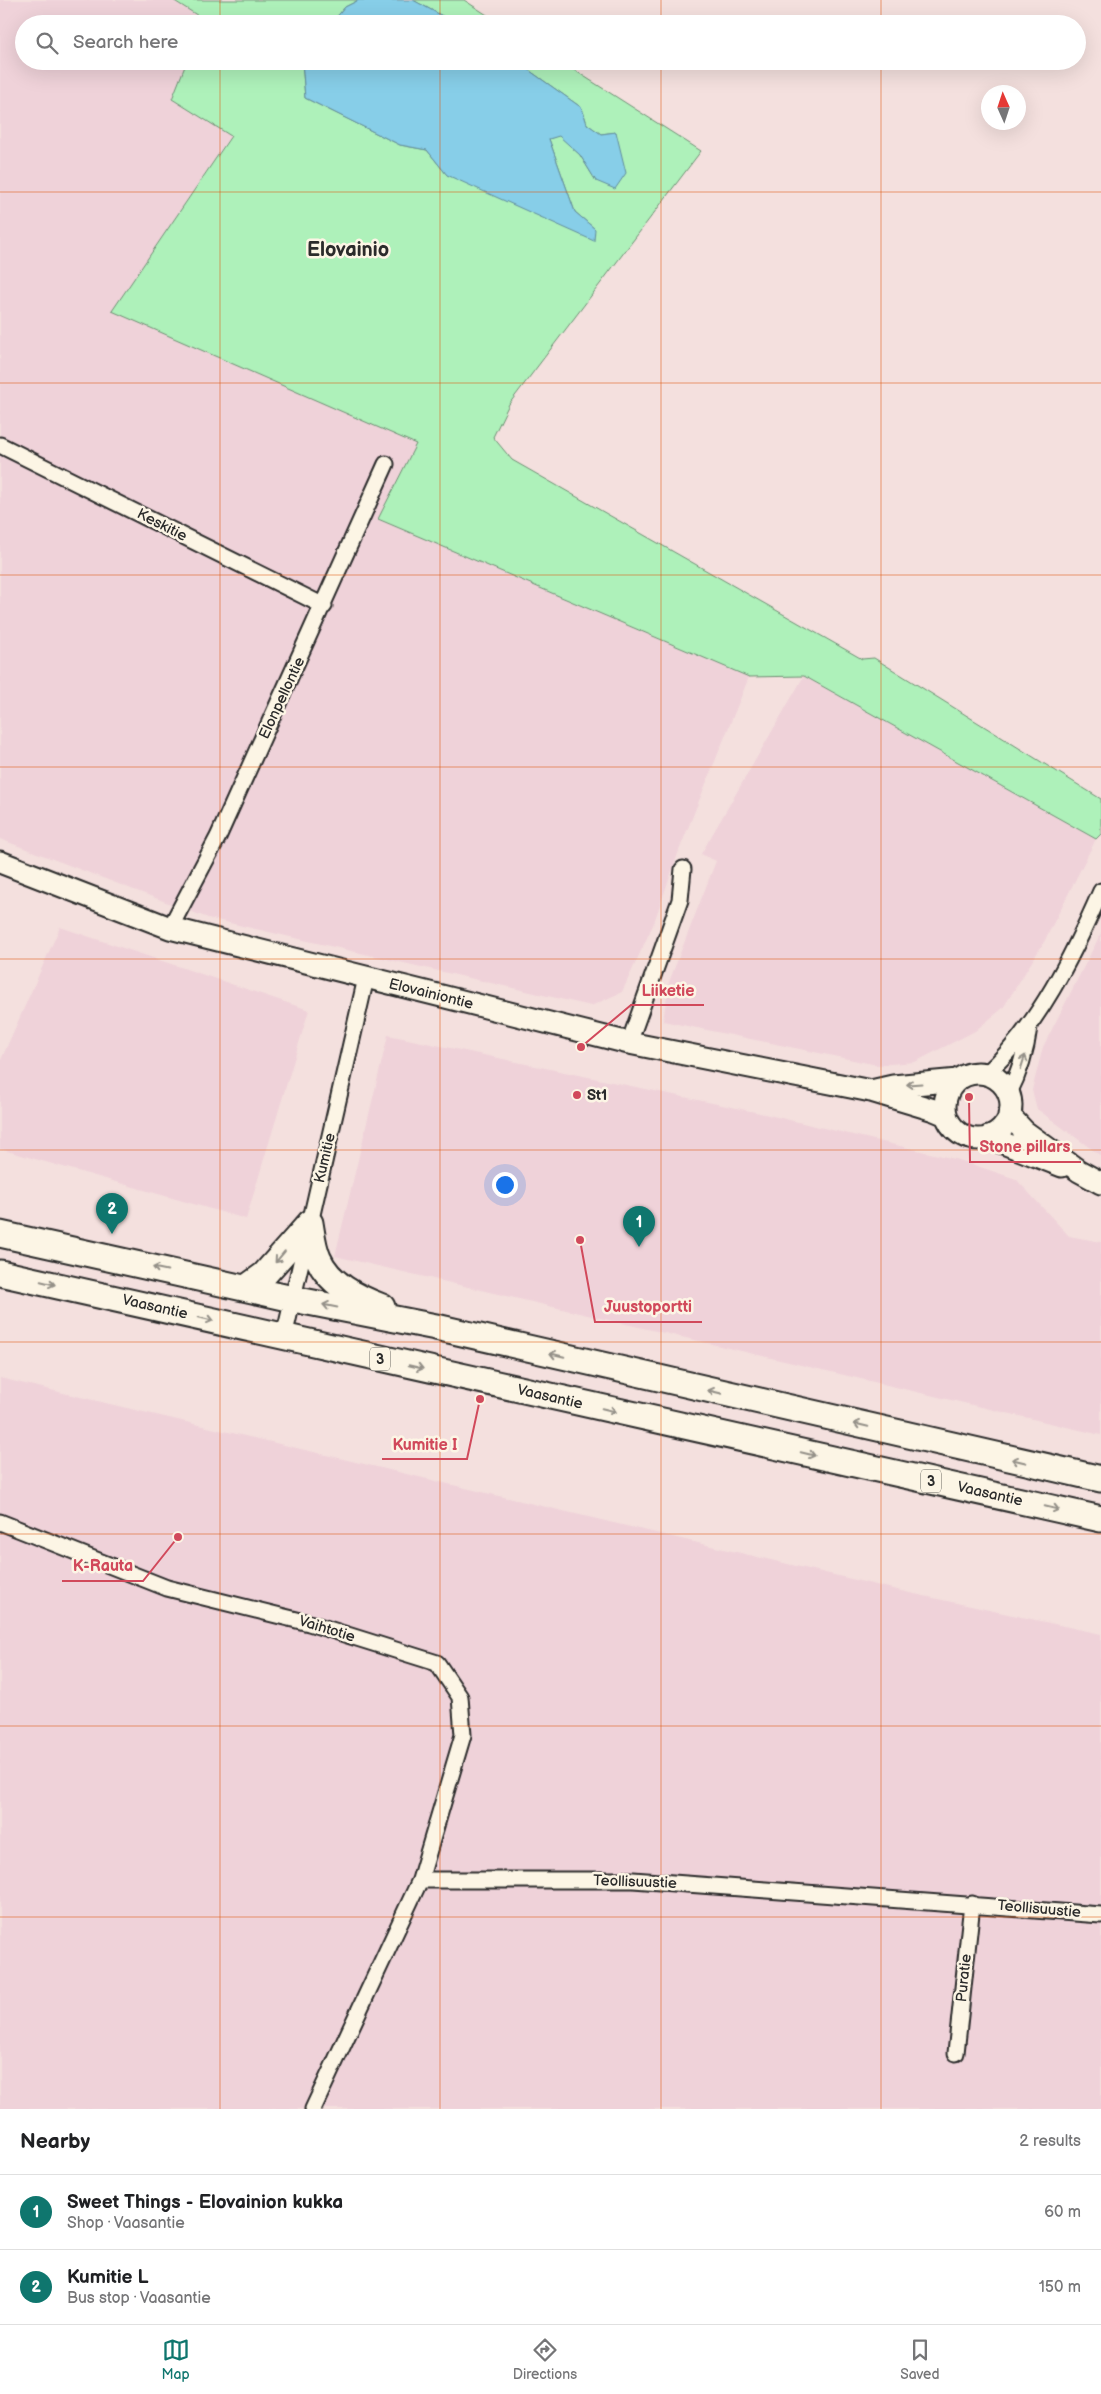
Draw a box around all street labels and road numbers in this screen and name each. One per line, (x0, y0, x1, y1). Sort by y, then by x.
street label: Keskitie (134, 504, 190, 546)
street label: Elonpellontie (255, 654, 309, 742)
street label: Elovainiontie (387, 974, 475, 1014)
street label: Kumitie (310, 1131, 340, 1185)
street label: Vaasantie (120, 1290, 190, 1324)
road number: 3 (370, 1348, 390, 1370)
street label: Vaasantie (515, 1380, 585, 1414)
road number: 3 (921, 1470, 941, 1492)
street label: Vaasantie (955, 1477, 1025, 1511)
street label: Vaihtotie (297, 1611, 358, 1647)
street label: Teollisuustie (593, 1871, 677, 1893)
street label: Teollisuustie (997, 1896, 1082, 1922)
street label: Puratie (952, 1953, 976, 2003)

